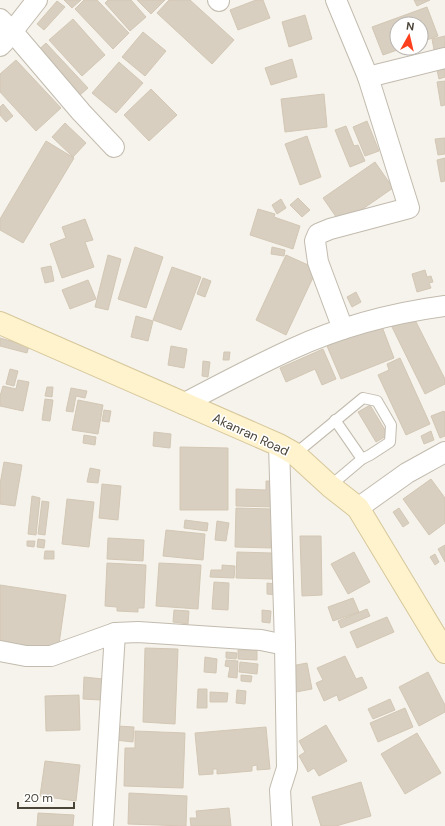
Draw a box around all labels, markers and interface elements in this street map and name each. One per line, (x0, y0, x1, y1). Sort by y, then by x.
north arrow (389, 16, 429, 56)
text: N (405, 19, 415, 34)
street label: Akanran Road (210, 409, 292, 460)
scale bar (18, 784, 74, 810)
text: 20 m (24, 790, 53, 806)

